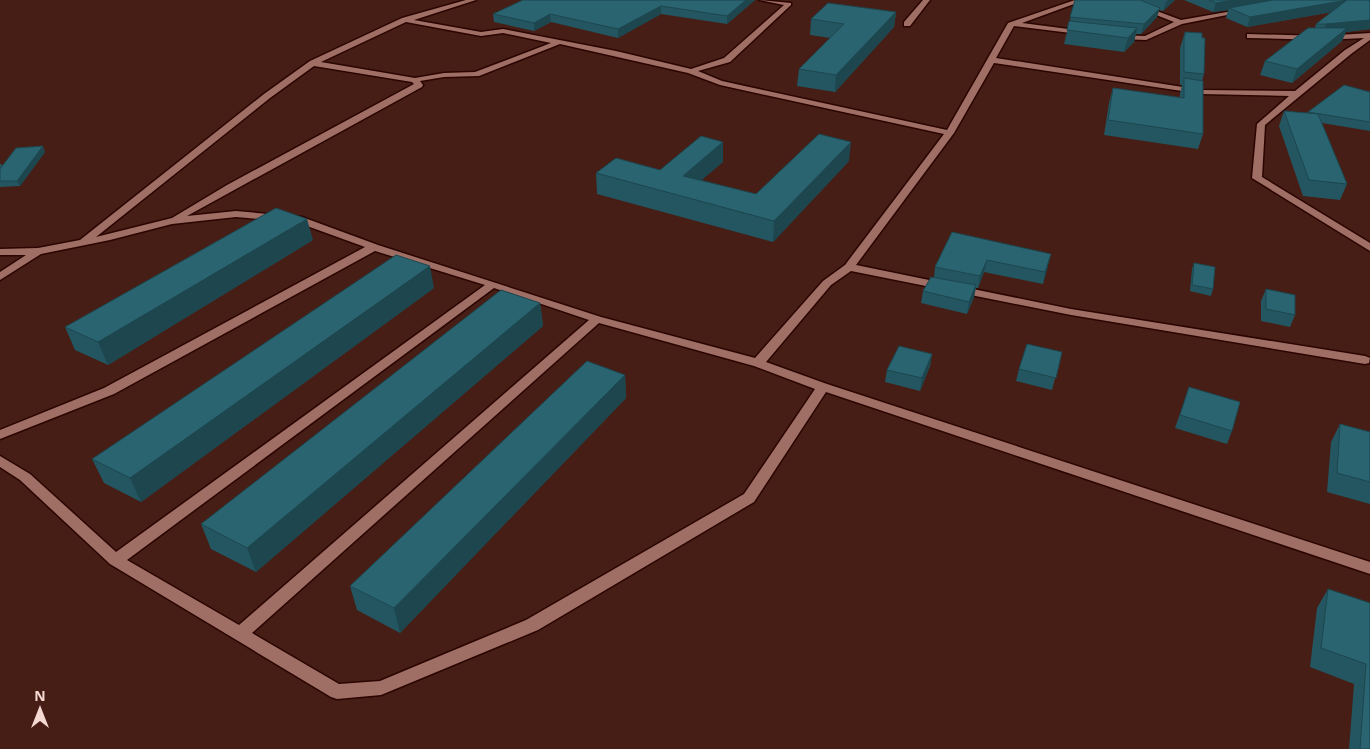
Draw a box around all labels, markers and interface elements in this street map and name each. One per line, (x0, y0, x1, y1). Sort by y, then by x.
north arrow (15, 684, 65, 734)
text: N (34, 686, 46, 705)

